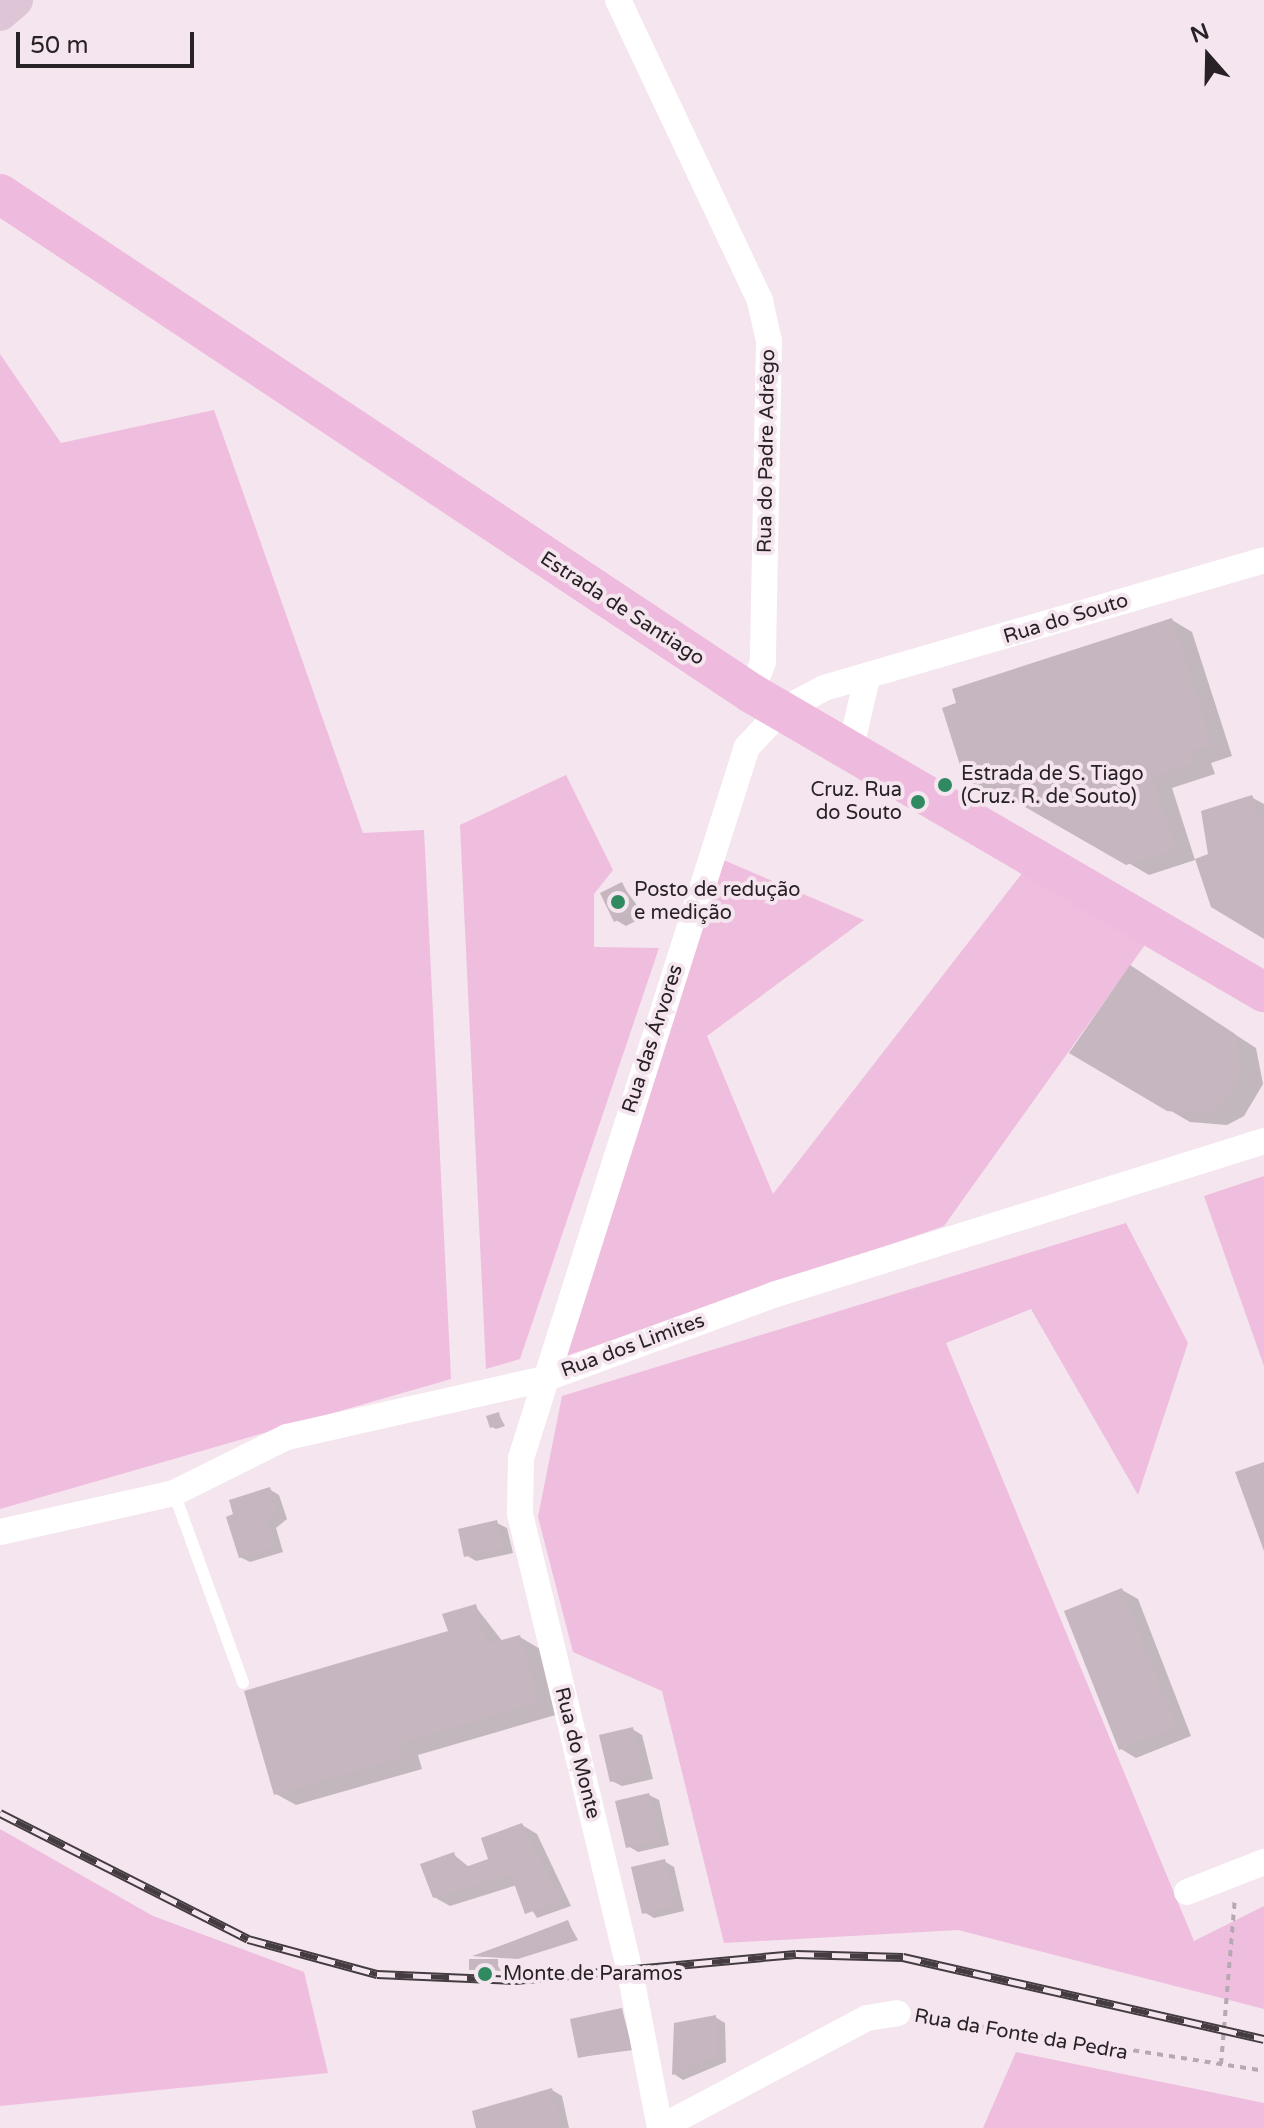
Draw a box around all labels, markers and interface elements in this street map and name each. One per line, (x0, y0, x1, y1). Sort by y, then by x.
scale bar (20, 16, 198, 66)
north arrow (1168, 16, 1248, 96)
text: N (1187, 18, 1213, 49)
text: 50 m (30, 31, 88, 60)
street label: Rua do Padre Adrêgo (753, 349, 781, 553)
street label: Estrada de Santiago (535, 547, 709, 671)
street label: Rua do Souto (1001, 589, 1131, 649)
place label: Estrada de S. Tiago (Cruz. R. de Souto) (961, 762, 1144, 809)
marker: Estrada de S. Tiago (Cruz. R. de Souto) (936, 776, 954, 794)
place label: Cruz. Rua do Souto (810, 778, 902, 825)
marker: Cruz. Rua do Souto (909, 793, 927, 811)
place label: Posto de redução e medição (634, 878, 800, 925)
marker: Posto de redução e medição (609, 893, 627, 911)
street label: Rua das Árvores (618, 962, 688, 1116)
street label: Rua dos Limites (558, 1309, 708, 1383)
street label: Rua do Monte (549, 1685, 605, 1821)
place label: Monte de Paramos (503, 1962, 682, 1986)
marker: Monte de Paramos (474, 1963, 496, 1985)
street label: Rua da Fonte da Pedra (912, 2004, 1130, 2066)

